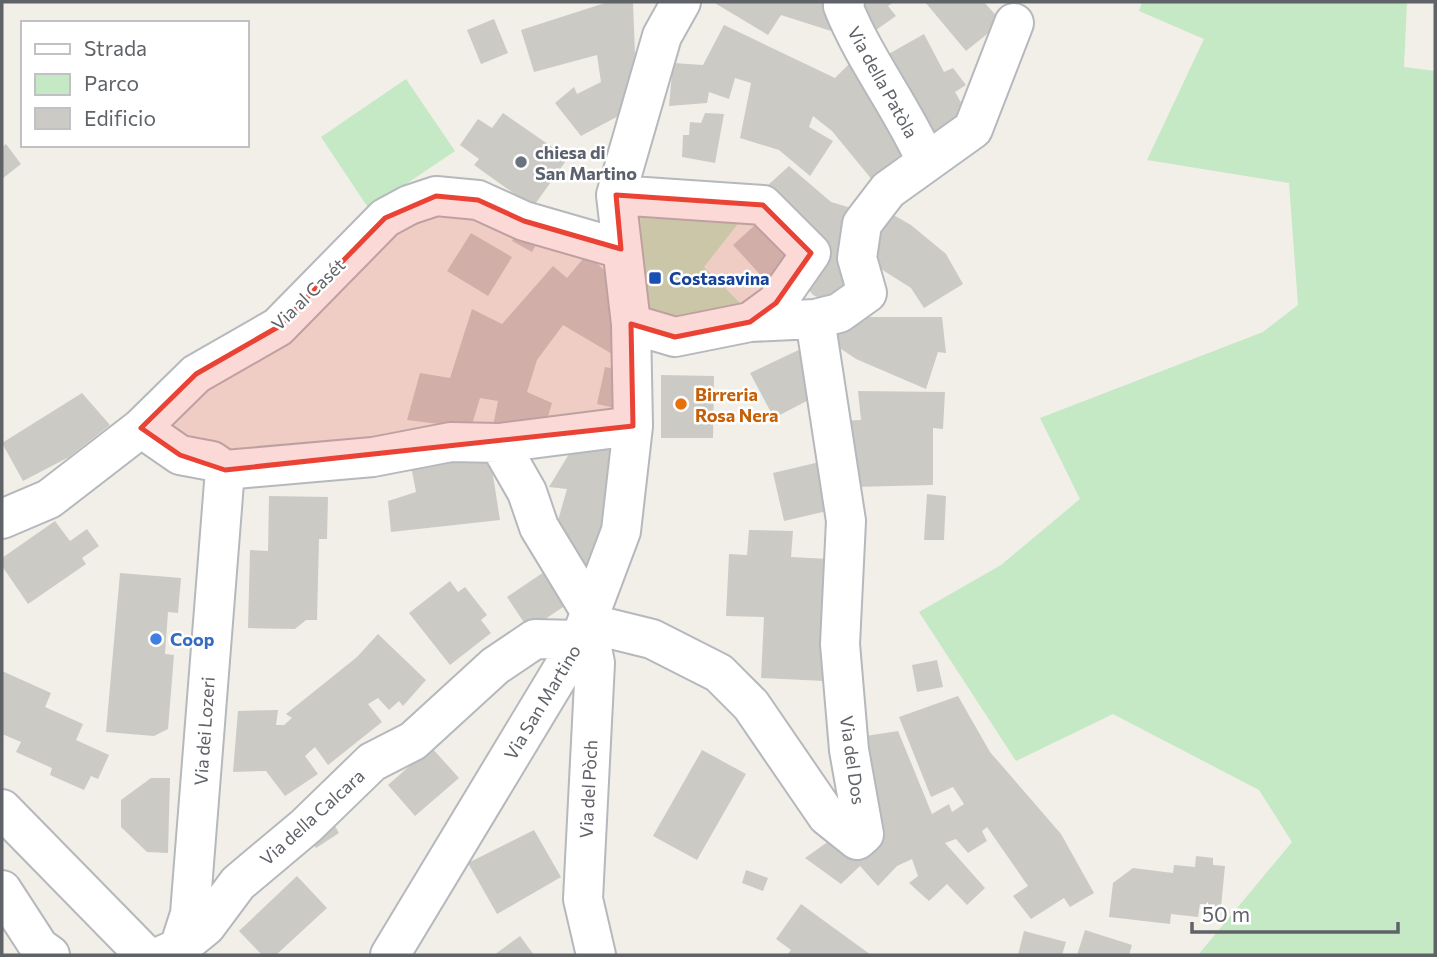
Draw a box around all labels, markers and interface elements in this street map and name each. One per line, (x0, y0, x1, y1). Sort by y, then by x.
legend (21, 21, 248, 147)
street label: Via della Patòla (843, 22, 923, 142)
text: Strada (84, 35, 147, 60)
text: Parco (84, 70, 139, 95)
text: Edificio (84, 105, 156, 130)
place label: chiesa di San Martino (535, 141, 637, 184)
marker: chiesa di San Martino (513, 154, 529, 170)
street label: Via al Casét (267, 253, 349, 335)
place label: Costasavina (669, 267, 770, 289)
marker: Costasavina (647, 270, 663, 286)
place label: Birreria Rosa Nera (695, 383, 778, 426)
marker: Birreria Rosa Nera (673, 396, 689, 412)
place label: Coop (170, 628, 215, 650)
marker: Coop (148, 631, 164, 647)
street label: Via San Martino (499, 640, 585, 764)
street label: Via dei Lozeri (189, 676, 219, 786)
street label: Via del Dos (836, 714, 870, 806)
street label: Via del Pòch (574, 739, 602, 839)
street label: Via della Calcara (255, 764, 369, 870)
scale bar (1192, 890, 1398, 934)
text: 50 m (1202, 901, 1250, 926)

